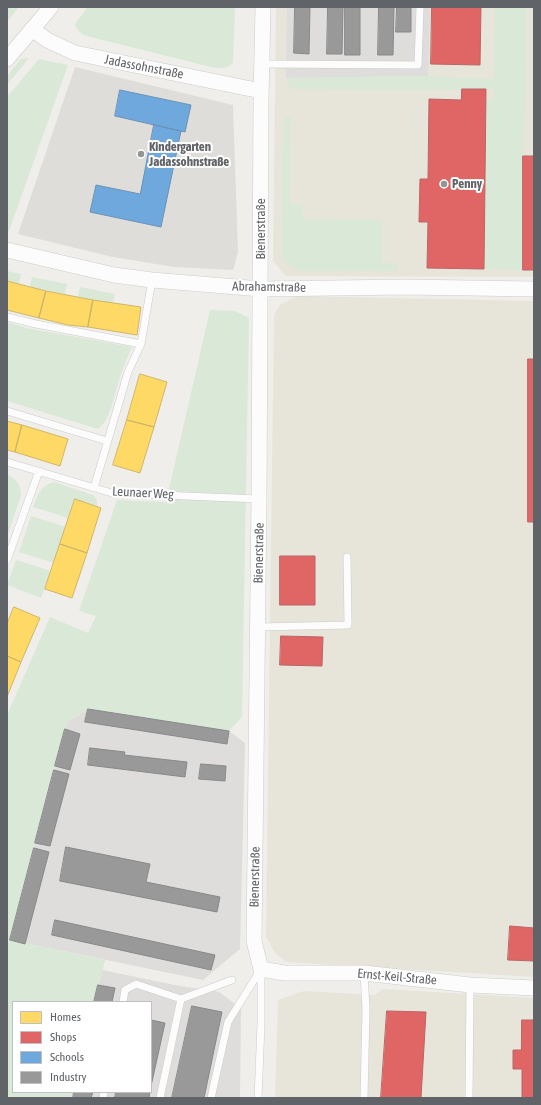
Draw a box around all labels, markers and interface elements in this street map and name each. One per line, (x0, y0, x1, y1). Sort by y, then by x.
street label: Jadassohnstraße (103, 52, 185, 82)
place label: Kindergarten Jadassohnstraße (149, 139, 229, 170)
marker: Kindergarten Jadassohnstraße (136, 149, 146, 159)
place label: Penny (452, 176, 482, 192)
marker: Penny (439, 179, 449, 189)
street label: Bienerstraße (253, 198, 269, 260)
street label: Abrahamstraße (232, 279, 306, 295)
street label: Leunaer Weg (112, 484, 174, 502)
street label: Bienerstraße (251, 522, 267, 584)
street label: Bienerstraße (247, 846, 263, 908)
street label: Ernst-Keil-Straße (357, 966, 437, 988)
legend (12, 1001, 152, 1093)
text: Homes (50, 1010, 81, 1024)
text: Shops (50, 1030, 76, 1044)
text: Schools (50, 1050, 84, 1064)
text: Industry (50, 1070, 87, 1084)

